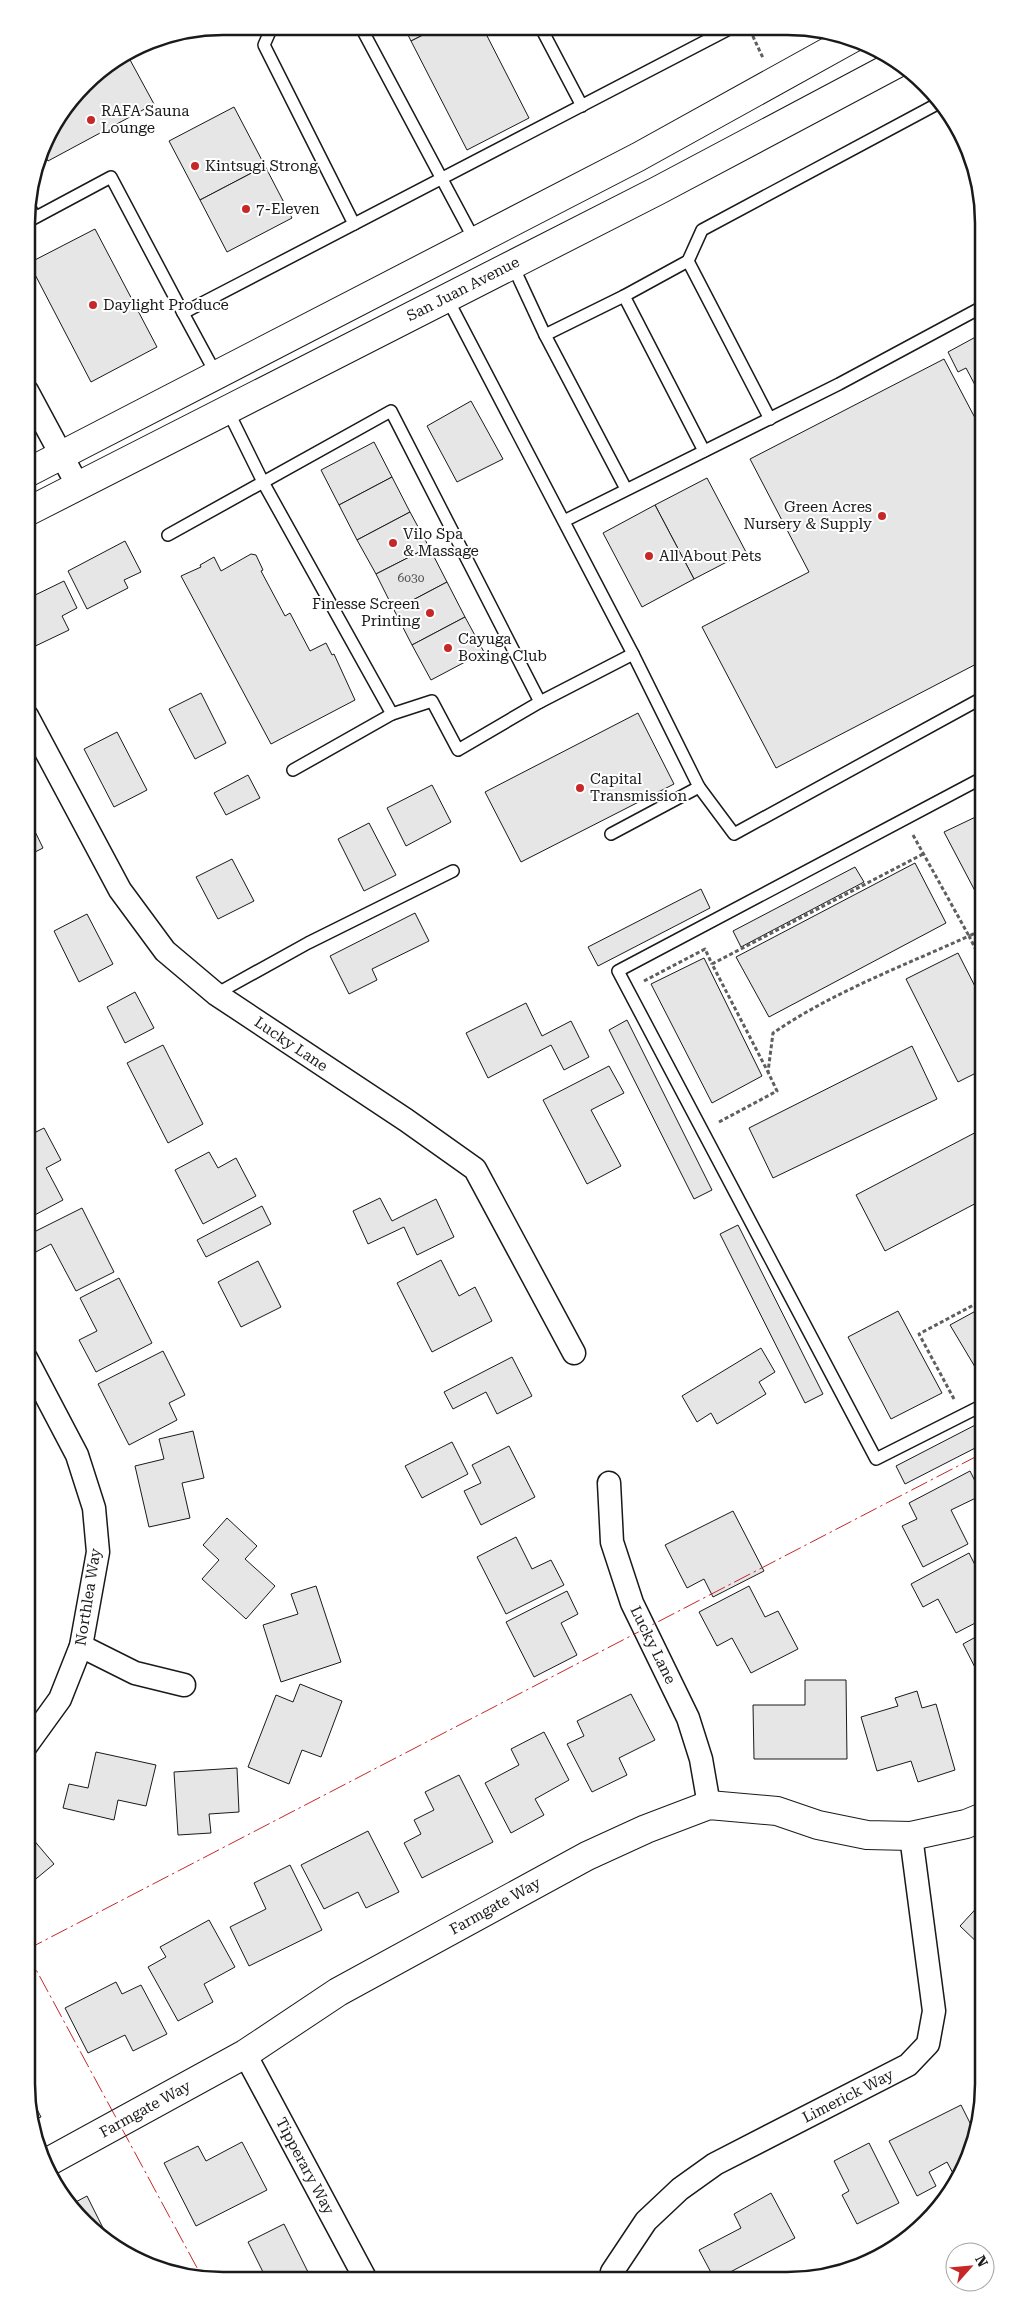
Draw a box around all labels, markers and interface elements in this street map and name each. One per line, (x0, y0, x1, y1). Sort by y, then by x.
place label: RAFA Sauna Lounge (101, 102, 189, 137)
marker: RAFA Sauna Lounge (85, 114, 97, 126)
place label: Kintsugi Strong (205, 157, 318, 175)
marker: Kintsugi Strong (189, 160, 201, 172)
place label: 7-Eleven (256, 200, 320, 218)
marker: 7-Eleven (240, 203, 252, 215)
street label: San Juan Avenue (404, 253, 522, 325)
place label: Daylight Produce (103, 296, 229, 314)
marker: Daylight Produce (87, 299, 99, 311)
place label: Green Acres Nursery & Supply (743, 498, 872, 533)
marker: Green Acres Nursery & Supply (876, 510, 888, 522)
place label: Vilo Spa & Massage (403, 525, 479, 560)
marker: Vilo Spa & Massage (387, 537, 399, 549)
place label: All About Pets (659, 547, 761, 565)
marker: All About Pets (643, 550, 655, 562)
house number: 6030 (398, 571, 425, 585)
place label: Finesse Screen Printing (312, 595, 420, 630)
marker: Finesse Screen Printing (424, 607, 436, 619)
place label: Cayuga Boxing Club (458, 630, 547, 665)
marker: Cayuga Boxing Club (442, 642, 454, 654)
place label: Capital Transmission (590, 770, 688, 805)
marker: Capital Transmission (574, 782, 586, 794)
street label: Lucky Lane (251, 1013, 331, 1075)
street label: Northlea Way (71, 1547, 105, 1647)
street label: Lucky Lane (626, 1603, 680, 1687)
street label: Farmgate Way (446, 1874, 544, 1938)
street label: Limerick Way (799, 2065, 897, 2127)
street label: Farmgate Way (96, 2077, 194, 2141)
street label: Tipperary Way (272, 2114, 338, 2218)
north arrow (945, 2242, 995, 2292)
text: N (972, 2253, 991, 2270)

